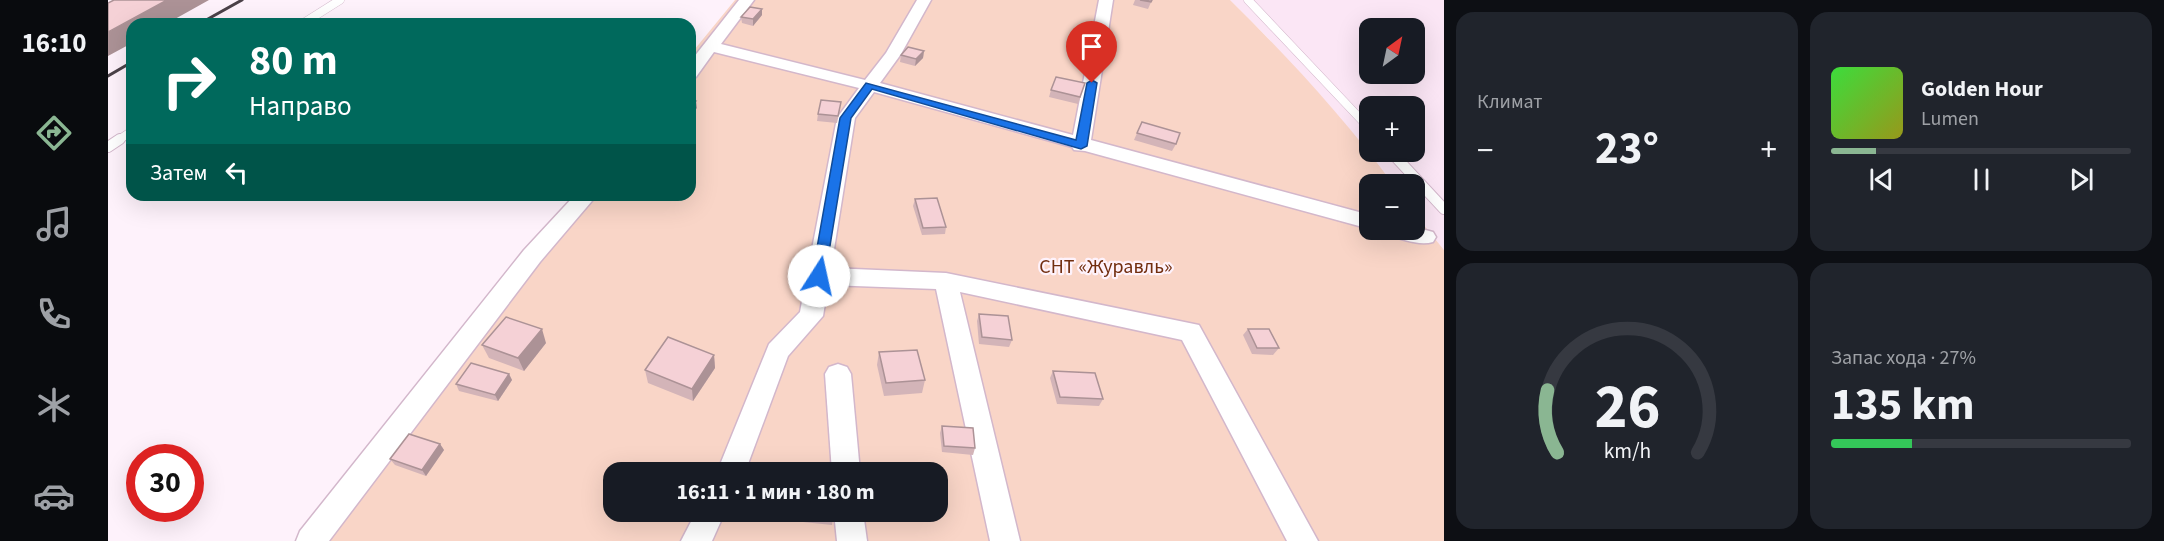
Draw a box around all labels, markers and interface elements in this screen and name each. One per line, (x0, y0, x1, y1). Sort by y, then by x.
north arrow (1359, 18, 1425, 84)
map controls (1359, 18, 1425, 240)
pin (1066, 21, 1117, 83)
text: 16:10 (21, 24, 87, 63)
icon: arrive (1075, 30, 1108, 63)
text: 80 m (249, 31, 338, 91)
icon: right (150, 42, 228, 120)
text: Golden Hour (1921, 73, 2043, 105)
text: Направо (249, 87, 352, 126)
text: Климат (1477, 88, 1543, 116)
button: + (1359, 96, 1425, 162)
text: Lumen (1921, 105, 1979, 133)
icon: directions (33, 112, 75, 154)
text: 23° (1595, 117, 1659, 181)
text: − (1477, 127, 1493, 174)
text: + (1761, 127, 1777, 174)
icon: left (220, 156, 253, 189)
text: Затем (150, 157, 208, 189)
icon: previous (1865, 163, 1898, 196)
icon: pause (1965, 163, 1998, 196)
icon: next (2065, 163, 2098, 196)
button: − (1359, 174, 1425, 240)
icon: music (33, 203, 75, 245)
position arrow (787, 244, 851, 308)
park label: СНТ «Журавль» (1039, 253, 1173, 281)
icon: phone (33, 293, 75, 335)
text: Запас хода · 27% (1831, 344, 1976, 372)
text: 26 (1594, 363, 1660, 452)
text: 135 km (1831, 373, 1975, 437)
icon: climate (33, 384, 75, 426)
text: km/h (1603, 436, 1651, 467)
speed limit sign: 30 (126, 444, 204, 522)
icon: car (33, 475, 75, 517)
text: 16:11 · 1 мин · 180 m (676, 476, 875, 508)

